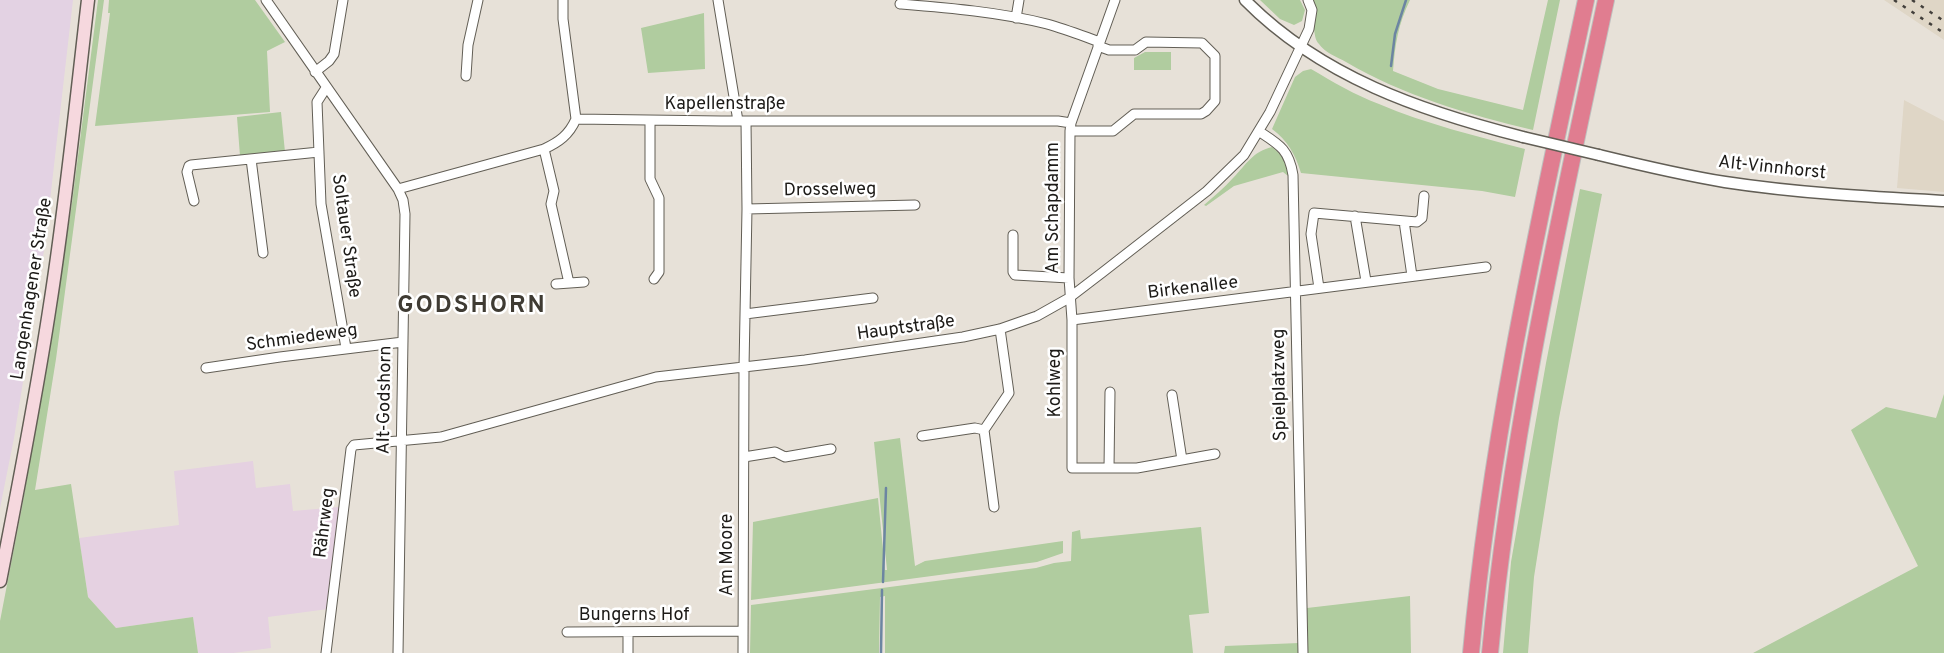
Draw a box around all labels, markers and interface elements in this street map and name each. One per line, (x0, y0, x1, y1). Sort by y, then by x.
street label: Kapellenstraße (665, 94, 785, 116)
street label: Am Schapdamm (1043, 142, 1065, 274)
street label: Alt-Vinnhorst (1717, 153, 1827, 185)
street label: Soltauer Straße (326, 173, 364, 299)
street label: Drosselweg (783, 179, 877, 203)
street label: Langenhagener Straße (8, 196, 58, 382)
street label: Birkenallee (1147, 273, 1239, 305)
district label: GODSHORN (398, 293, 546, 321)
street label: Hauptstraße (856, 311, 956, 347)
street label: Schmiedeweg (245, 321, 359, 357)
street label: Spielplatzweg (1269, 329, 1293, 441)
street label: Alt-Godshorn (374, 345, 398, 455)
street label: Kohlweg (1045, 348, 1067, 418)
street label: Rährweg (311, 487, 341, 559)
street label: Am Moore (717, 514, 739, 596)
street label: Bungerns Hof (579, 605, 689, 627)

